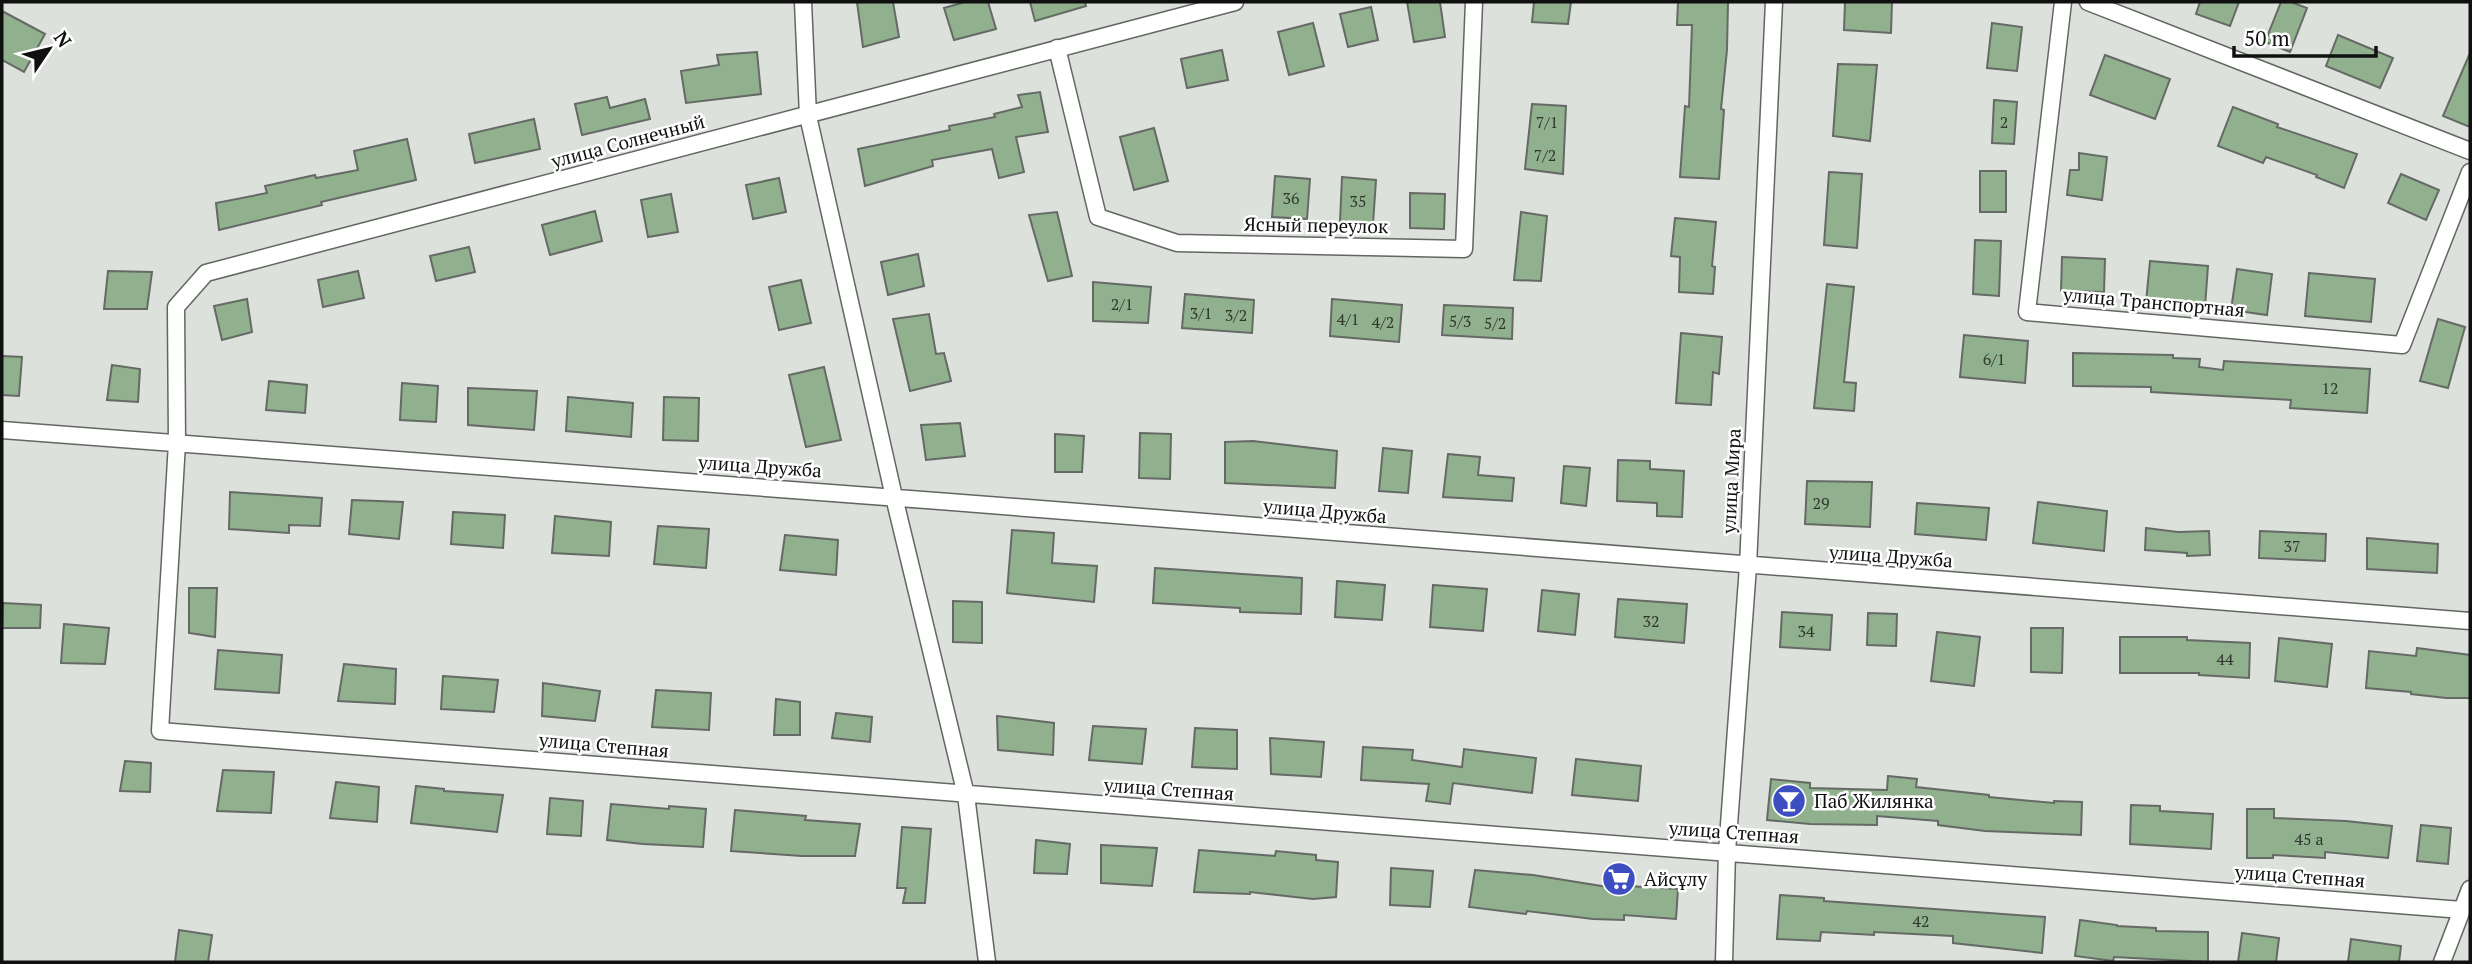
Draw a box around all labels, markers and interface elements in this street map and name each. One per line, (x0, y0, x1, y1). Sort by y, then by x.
north arrow (14, 14, 84, 84)
scale bar (2234, 14, 2376, 58)
text: 50 m (2244, 24, 2290, 52)
text: N (49, 26, 78, 53)
street label: улица Солнечный (547, 108, 707, 173)
house number: 7/1 (1536, 111, 1558, 133)
house number: 2 (2000, 111, 2008, 133)
house number: 7/2 (1534, 144, 1556, 166)
house number: 36 (1282, 187, 1300, 209)
house number: 35 (1349, 190, 1367, 212)
street label: Ясный переулок (1244, 211, 1389, 238)
street label: улица Транспортная (2061, 281, 2246, 322)
house number: 2/1 (1111, 293, 1133, 315)
house number: 3/1 (1190, 302, 1212, 324)
house number: 3/2 (1225, 304, 1247, 326)
house number: 4/1 (1337, 308, 1359, 330)
house number: 5/3 (1449, 310, 1471, 332)
house number: 4/2 (1372, 311, 1394, 333)
house number: 5/2 (1484, 312, 1506, 334)
house number: 6/1 (1983, 348, 2005, 370)
house number: 12 (2321, 377, 2339, 399)
street label: улица Мира (1715, 427, 1746, 535)
street label: улица Дружба (696, 449, 823, 482)
house number: 29 (1812, 492, 1830, 514)
street label: улица Дружба (1261, 493, 1388, 528)
house number: 37 (2283, 535, 2301, 557)
street label: улица Дружба (1827, 539, 1954, 572)
house number: 32 (1642, 610, 1660, 632)
house number: 34 (1797, 620, 1815, 642)
house number: 44 (2216, 648, 2234, 670)
street label: улица Степная (537, 726, 670, 763)
street label: улица Степная (1102, 771, 1235, 806)
bar icon: Паб Жилянка (1770, 782, 1808, 820)
place label: Паб Жилянка (1814, 788, 1934, 813)
street label: улица Степная (1667, 814, 1800, 849)
house number: 45 а (2294, 828, 2324, 850)
street label: улица Степная (2233, 858, 2366, 893)
supermarket icon: Айсұлу (1600, 860, 1638, 898)
place label: Айсұлу (1644, 866, 1707, 891)
house number: 42 (1912, 910, 1930, 932)

